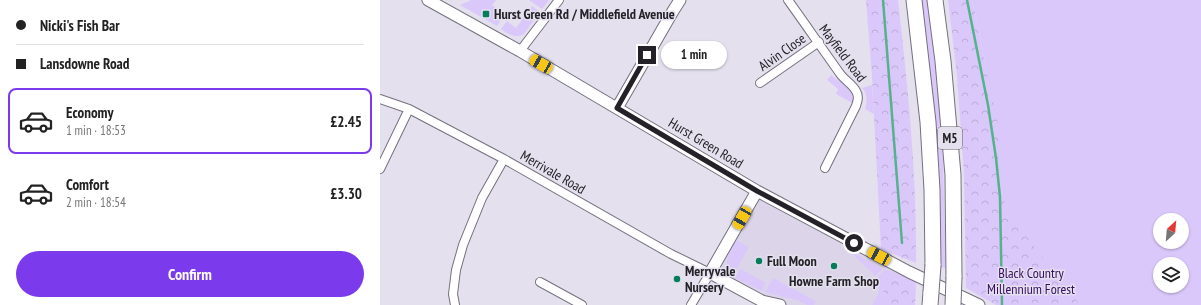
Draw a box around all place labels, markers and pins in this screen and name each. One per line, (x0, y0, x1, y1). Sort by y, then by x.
place label: Hurst Green Rd / Middlefield Avenue (494, 5, 675, 23)
marker: Hurst Green Rd / Middlefield Avenue (481, 9, 491, 19)
place label: Full Moon (767, 252, 817, 270)
marker: Full Moon (754, 256, 764, 266)
marker: Howne Farm Shop (829, 261, 839, 271)
place label: Merryvale Nursery (685, 262, 735, 296)
place label: Howne Farm Shop (789, 272, 879, 290)
marker: Merryvale Nursery (672, 274, 682, 284)

